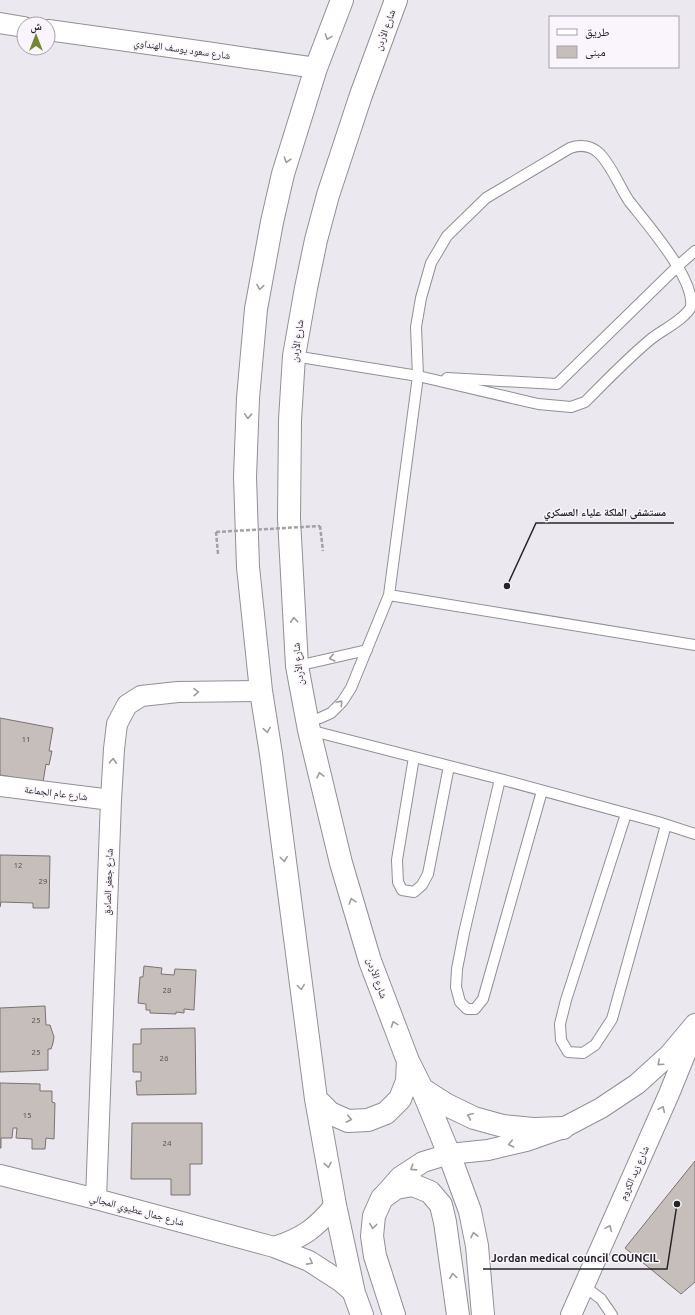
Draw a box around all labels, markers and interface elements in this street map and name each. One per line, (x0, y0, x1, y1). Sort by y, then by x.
street label: شارع الأردن (373, 8, 399, 52)
north arrow (16, 16, 56, 56)
legend (549, 16, 679, 68)
text: ش (30, 20, 42, 34)
text: طريق (585, 25, 610, 39)
one-way arrow (325, 33, 333, 40)
street label: شارع سعود يوسف الهنداوي (133, 37, 231, 64)
text: مبنى (585, 45, 606, 59)
one-way arrow (283, 156, 292, 163)
one-way arrow (256, 284, 265, 290)
street label: شارع الأردن (289, 319, 306, 363)
one-way arrow (243, 413, 252, 419)
callout: مستشفى الملكة علياء العسكري (536, 500, 674, 523)
text: مستشفى الملكة علياء العسكري (544, 506, 666, 521)
one-way arrow (290, 617, 299, 623)
street label: شارع الأردن (290, 642, 307, 686)
one-way arrow (328, 654, 335, 662)
one-way arrow (193, 688, 199, 696)
one-way arrow (335, 700, 343, 708)
one-way arrow (262, 727, 271, 733)
house number: 11 (21, 735, 31, 744)
one-way arrow (109, 758, 118, 764)
one-way arrow (316, 772, 324, 778)
street label: شارع عام الجماعة (24, 784, 89, 804)
street label: شارع جعفر الصادق (101, 848, 116, 916)
one-way arrow (279, 855, 288, 862)
house number: 12 (13, 861, 23, 870)
house number: 29 (38, 877, 48, 886)
one-way arrow (348, 898, 357, 905)
street label: شارع الأردن (364, 956, 390, 1001)
one-way arrow (296, 984, 305, 990)
house number: 28 (162, 986, 172, 995)
house number: 25 (31, 1016, 41, 1025)
one-way arrow (390, 1021, 399, 1028)
house number: 25 (31, 1048, 41, 1057)
house number: 26 (159, 1054, 169, 1063)
one-way arrow (657, 1059, 665, 1066)
one-way arrow (657, 1106, 665, 1114)
house number: 15 (22, 1111, 32, 1120)
one-way arrow (467, 1113, 474, 1121)
one-way arrow (345, 1114, 352, 1123)
house number: 24 (162, 1139, 172, 1148)
one-way arrow (508, 1140, 514, 1148)
street label: شارع زيد الكروم (617, 1144, 653, 1203)
one-way arrow (323, 1162, 332, 1169)
one-way arrow (411, 1164, 418, 1171)
street label: شارع جمال عطيوي المجالي (88, 1192, 186, 1230)
one-way arrow (369, 1223, 378, 1229)
one-way arrow (604, 1225, 612, 1232)
one-way arrow (471, 1231, 479, 1238)
callout: Jordan medical council COUNCIL (483, 1246, 667, 1269)
text: Jordan medical council COUNCIL (491, 1252, 659, 1264)
one-way arrow (306, 1258, 314, 1265)
one-way arrow (449, 1273, 458, 1279)

